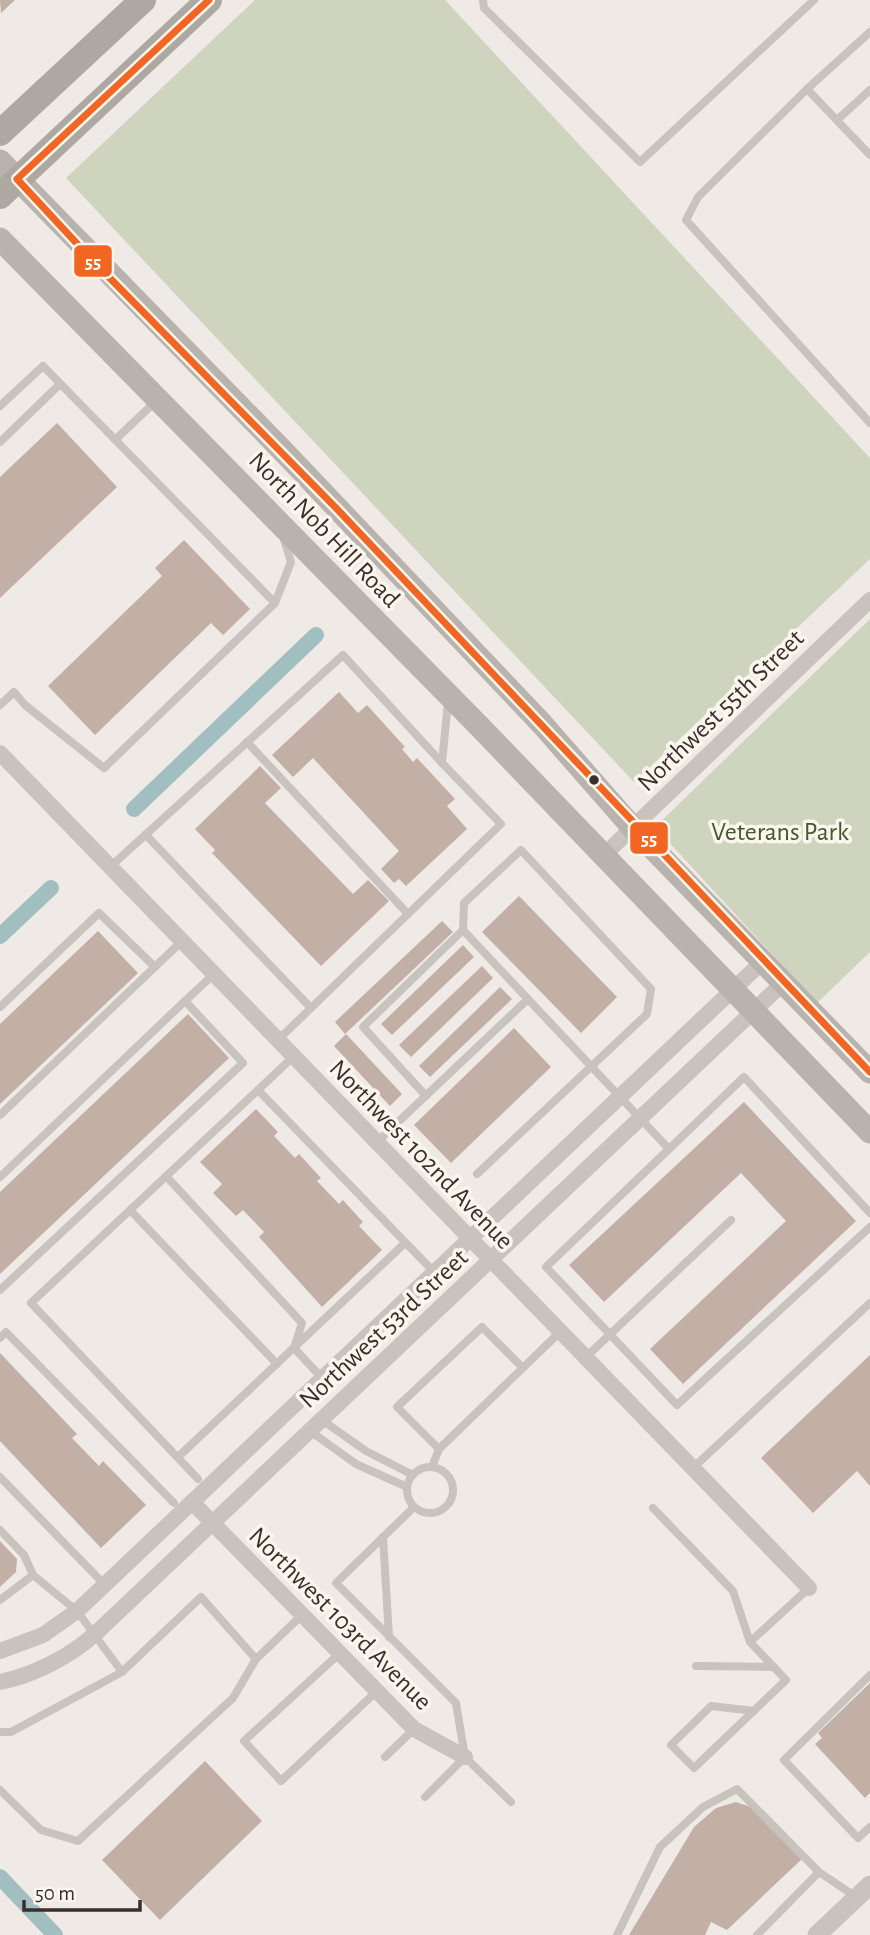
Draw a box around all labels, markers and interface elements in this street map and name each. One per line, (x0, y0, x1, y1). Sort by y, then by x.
line badge: 55 (73, 244, 113, 278)
text: 55 (85, 253, 101, 272)
street label: North Nob Hill Road (244, 447, 405, 612)
street label: Northwest 55th Street (633, 625, 809, 796)
unlabelled marker (587, 773, 601, 787)
park label: Veterans Park (711, 819, 849, 845)
line badge: 55 (629, 821, 669, 855)
text: 55 (641, 830, 657, 849)
street label: Northwest 102nd Avenue (324, 1055, 518, 1254)
street label: Northwest 53rd Street (294, 1244, 473, 1413)
street label: Northwest 103rd Avenue (244, 1522, 437, 1715)
scale bar (24, 1868, 140, 1912)
text: 50 m (35, 1883, 75, 1904)

